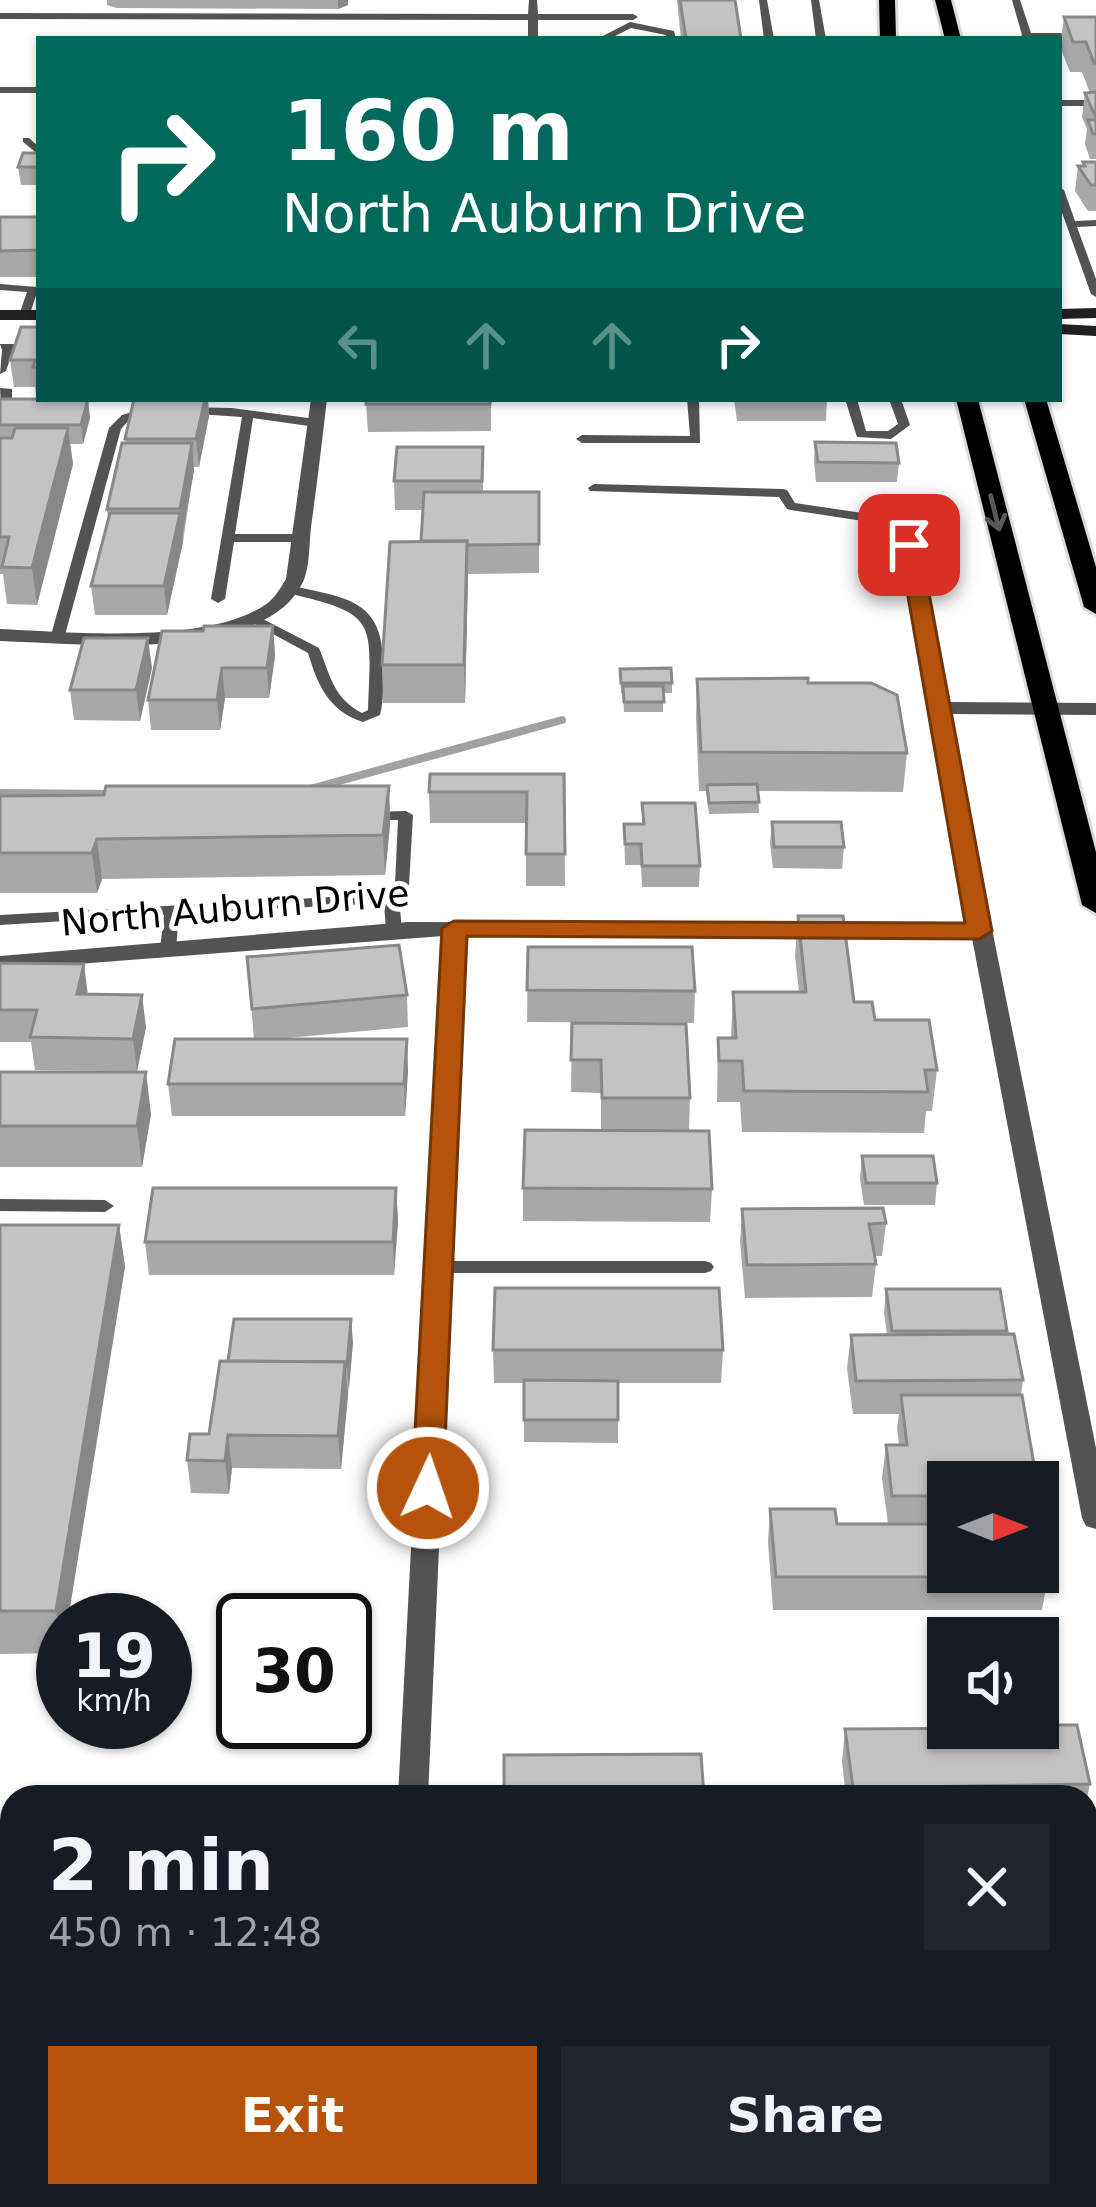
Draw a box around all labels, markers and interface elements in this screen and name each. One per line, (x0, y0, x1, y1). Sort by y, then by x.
text: 160 m (282, 82, 574, 180)
icon: right (84, 84, 240, 240)
text: North Auburn Drive (282, 182, 806, 245)
icon: left (327, 312, 393, 378)
icon: ahead (453, 312, 519, 378)
icon: ahead (579, 312, 645, 378)
icon: right (705, 312, 771, 378)
one-way arrow (985, 493, 1007, 531)
pin (858, 494, 960, 596)
icon: arrive (876, 512, 942, 578)
street label: North Auburn Drive (59, 872, 411, 944)
position arrow (365, 1425, 491, 1551)
north arrow (927, 1461, 1059, 1593)
map controls (927, 1461, 1059, 1749)
speed limit sign: 30 (216, 1593, 372, 1749)
button: sound (927, 1617, 1059, 1749)
text: 19 (72, 1621, 156, 1691)
text: km/h (76, 1683, 152, 1718)
text: 2 min (48, 1823, 274, 1907)
button: close (924, 1824, 1050, 1950)
text: 450 m · 12:48 (48, 1910, 322, 1955)
button: Exit (48, 2046, 537, 2184)
button: Share (561, 2046, 1050, 2184)

